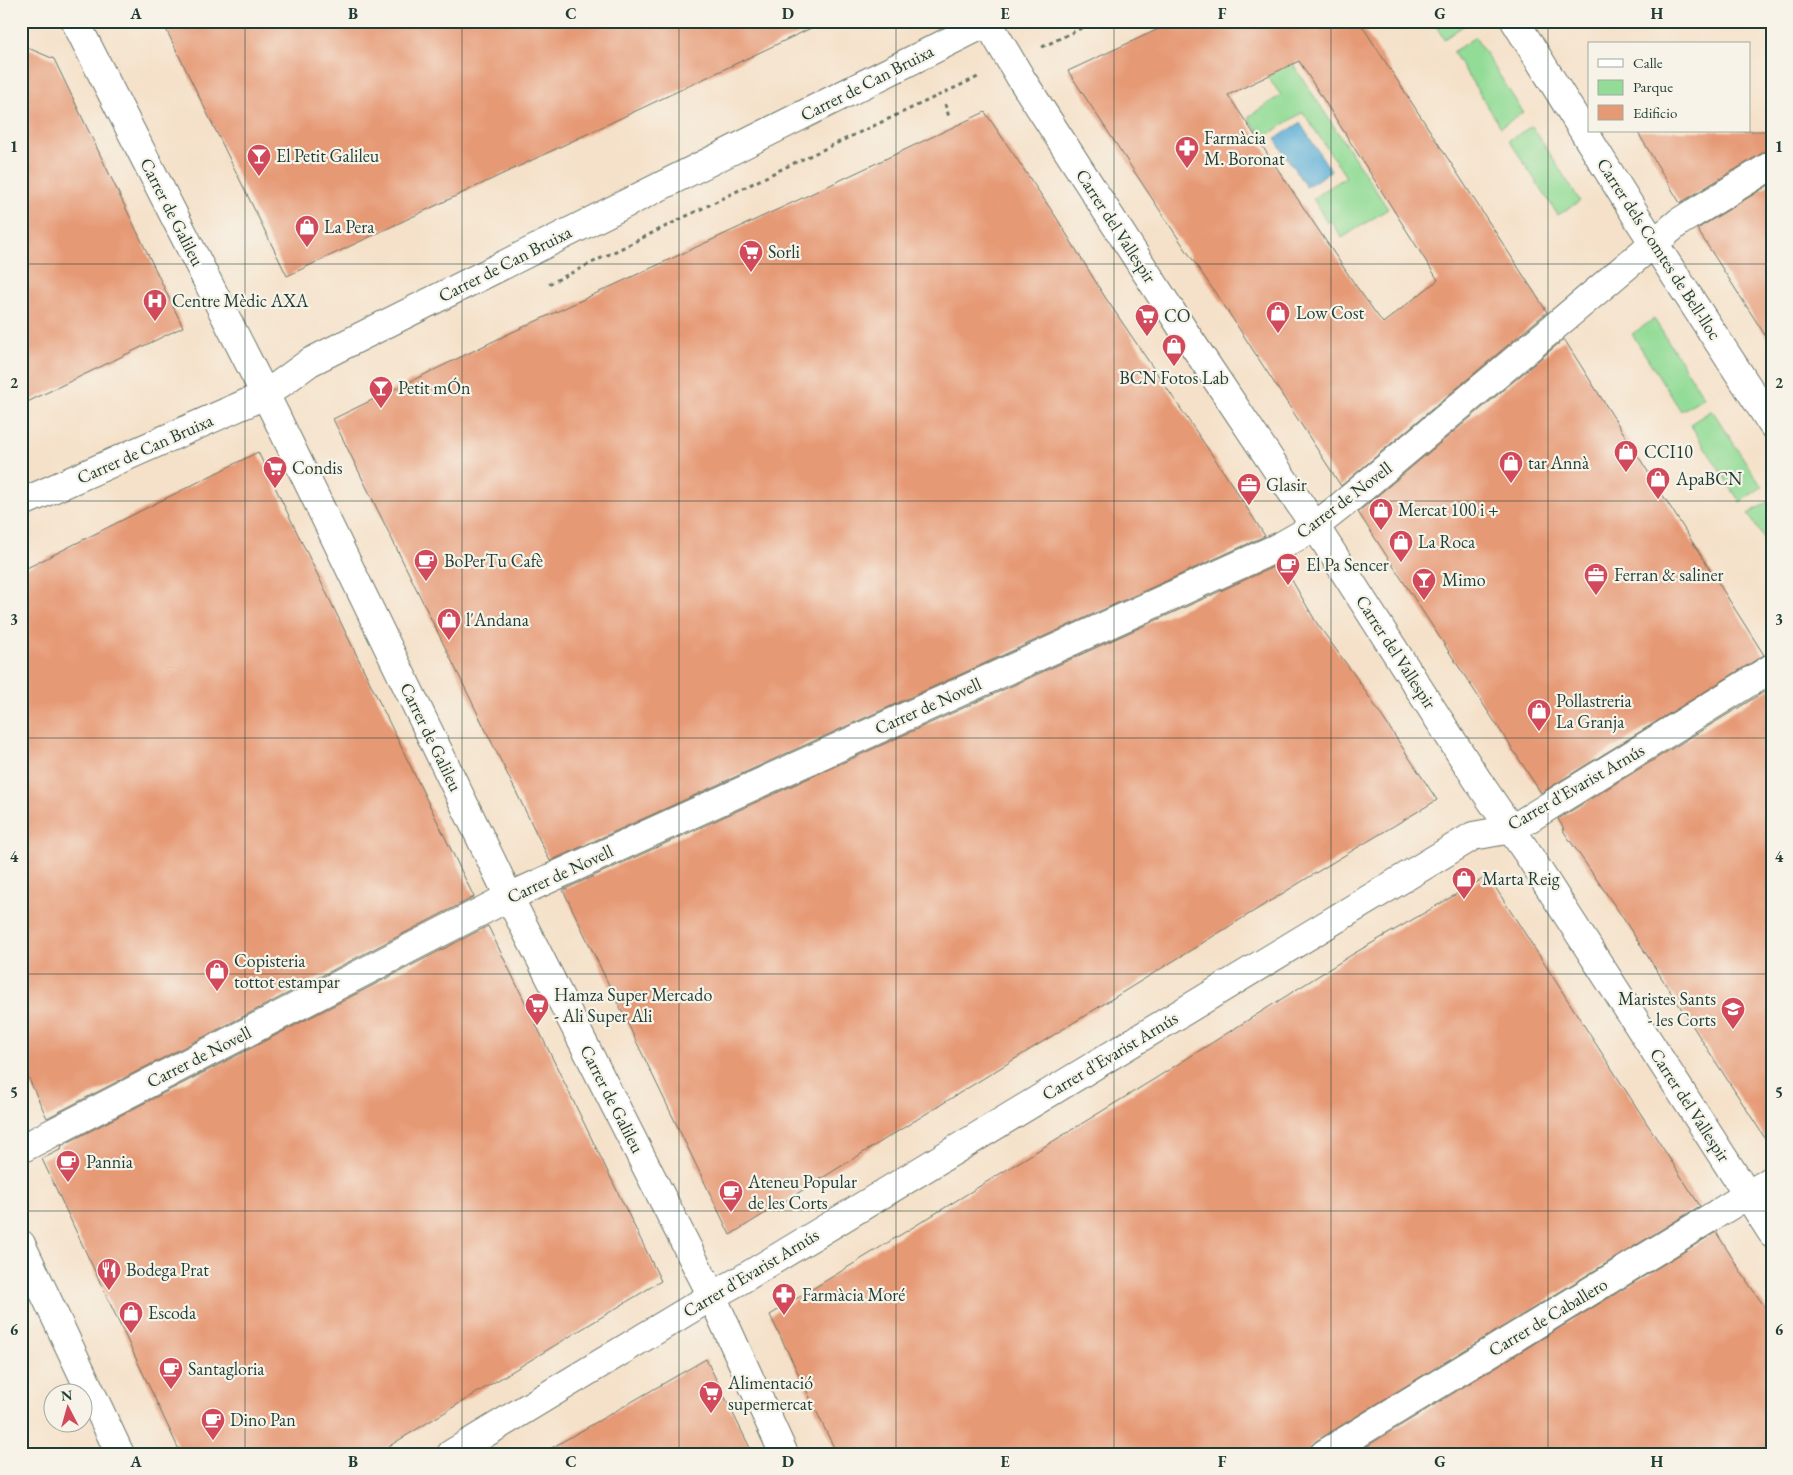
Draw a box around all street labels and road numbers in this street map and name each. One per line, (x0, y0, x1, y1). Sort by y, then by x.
street label: Carrer de Can Bruixa (796, 39, 938, 126)
street label: Carrer de Galileu (135, 154, 210, 270)
street label: Carrer dels Comtes de Bell-lloc (1592, 154, 1727, 344)
street label: Carrer del Vallespir (1071, 164, 1162, 287)
street label: Carrer de Can Bruixa (434, 220, 576, 307)
street label: Carrer de Can Bruixa (73, 408, 217, 489)
street label: Carrer de Novell (1291, 456, 1396, 543)
street label: Carrer del Vallespir (1351, 590, 1442, 713)
street label: Carrer de Novell (871, 672, 985, 739)
street label: Carrer de Galileu (395, 679, 468, 795)
street label: Carrer d'Evarist Arnús (1503, 738, 1649, 835)
street label: Carrer de Novell (503, 839, 616, 908)
street label: Carrer d'Evarist Arnús (1038, 1006, 1182, 1105)
street label: Carrer de Novell (143, 1020, 255, 1093)
street label: Carrer de Galileu (575, 1041, 650, 1157)
street label: Carrer del Vallespir (1645, 1043, 1736, 1166)
street label: Carrer d'Evarist Arnús (679, 1223, 823, 1322)
street label: Carrer de Caballero (1484, 1272, 1612, 1361)

